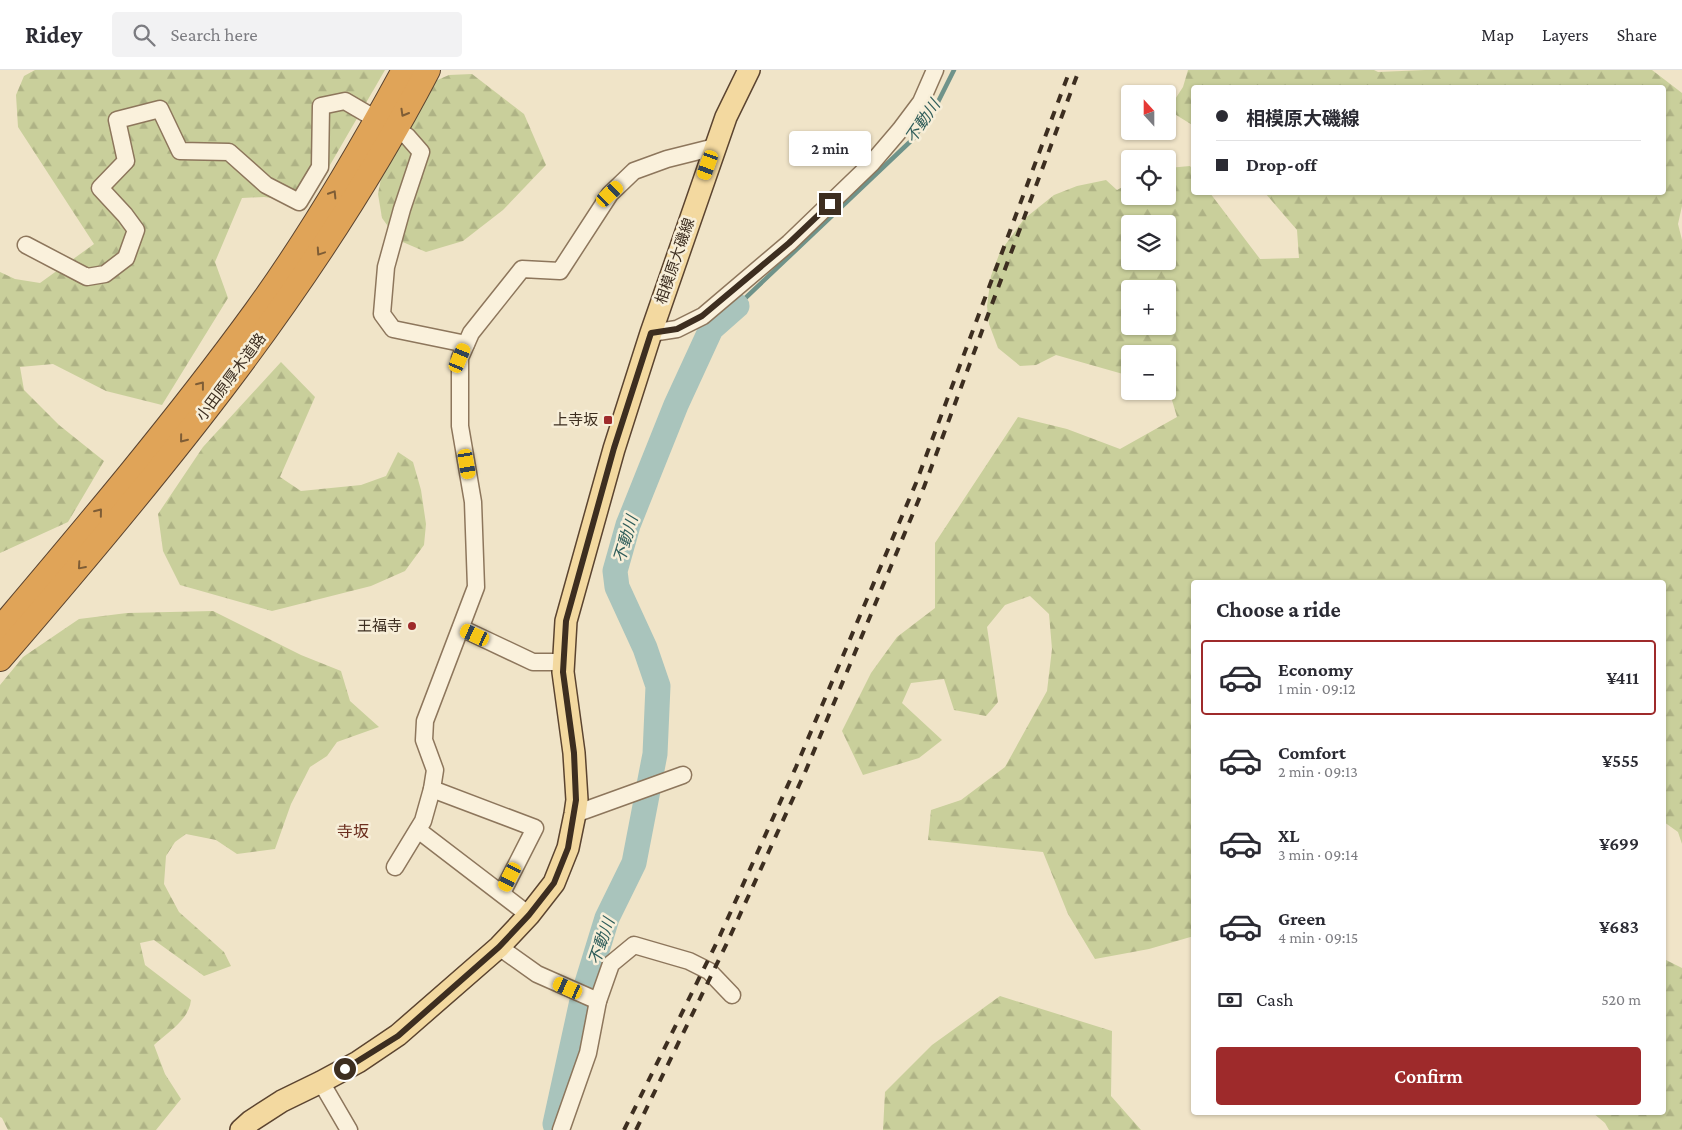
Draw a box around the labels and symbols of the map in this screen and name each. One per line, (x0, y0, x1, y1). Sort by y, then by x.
north arrow (1121, 85, 1176, 140)
water label: 不動川 (902, 95, 944, 146)
one-way arrow (401, 107, 411, 116)
callout: 2 min (789, 132, 871, 166)
car (695, 148, 720, 182)
car (593, 178, 626, 210)
one-way arrow (326, 190, 336, 199)
route end (819, 193, 841, 215)
street label: 相模原大磯線 (653, 216, 697, 306)
one-way arrow (317, 246, 326, 255)
street label: 小田原厚木道路 (193, 330, 269, 424)
car (447, 341, 472, 375)
one-way arrow (195, 381, 204, 391)
place label: 上寺坂 (553, 412, 598, 428)
marker: 上寺坂 (602, 414, 614, 426)
one-way arrow (179, 434, 188, 443)
car (457, 448, 476, 480)
one-way arrow (94, 508, 103, 517)
water label: 不動川 (610, 512, 641, 565)
one-way arrow (77, 560, 86, 569)
place label: 王福寺 (357, 618, 402, 634)
marker: 王福寺 (406, 620, 418, 632)
car (458, 622, 491, 648)
district label: 寺坂 (337, 823, 369, 840)
car (496, 860, 523, 894)
water label: 不動川 (586, 914, 618, 967)
car (551, 975, 584, 1001)
route start (334, 1058, 356, 1080)

